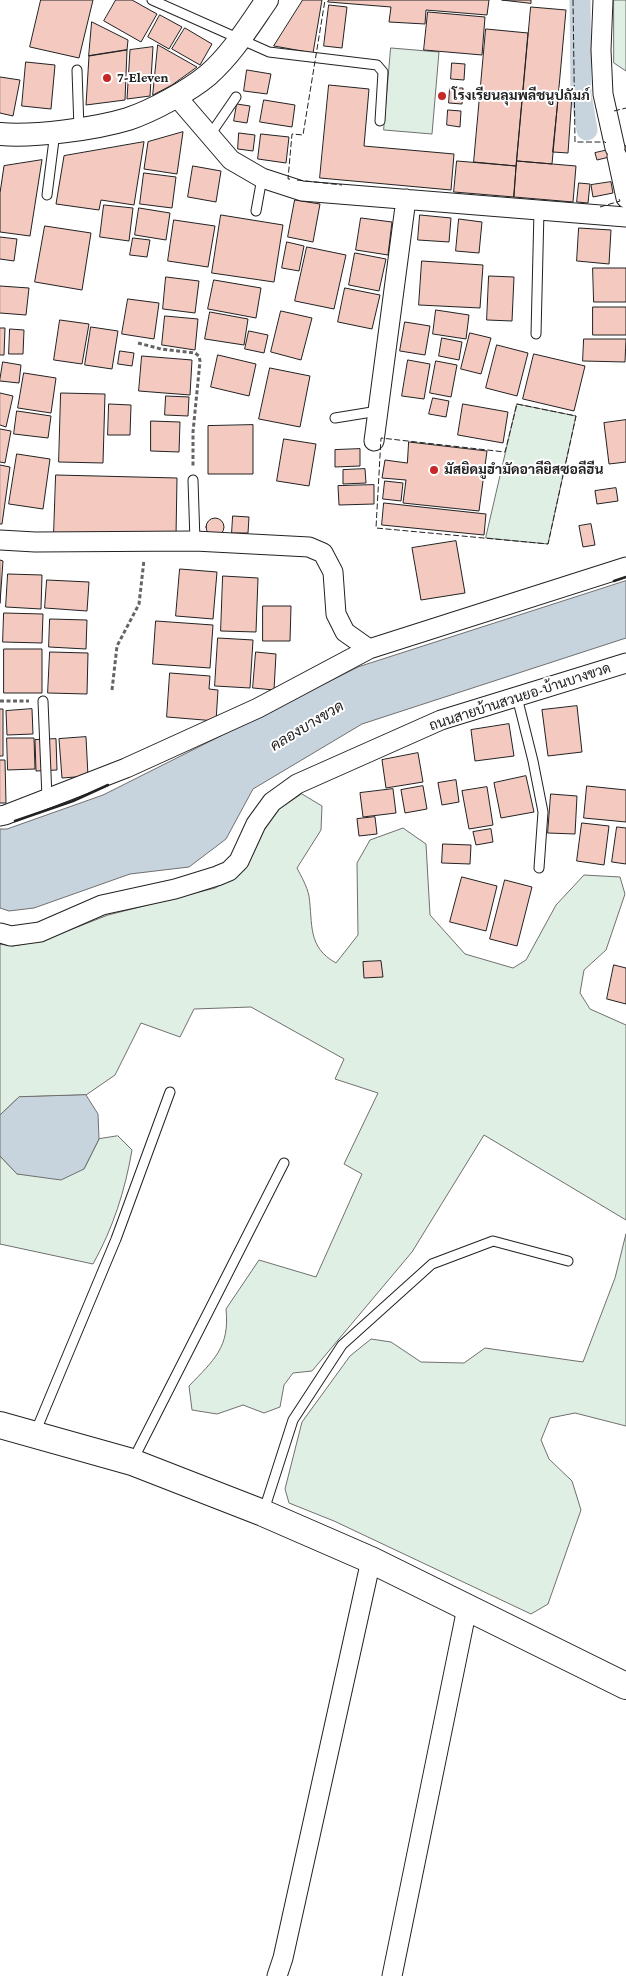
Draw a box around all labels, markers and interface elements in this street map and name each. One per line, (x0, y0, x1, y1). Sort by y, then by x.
place label: 7-Eleven (117, 70, 168, 86)
marker: 7-Eleven (101, 72, 113, 84)
place label: โรงเรียนลุมพลีชนูปถัมภ์ (452, 88, 590, 104)
marker: โรงเรียนลุมพลีชนูปถัมภ์ (436, 90, 448, 102)
place label: มัสยิดมูฮำมัดอาลียิสซอลีฮีน (444, 462, 604, 478)
marker: มัสยิดมูฮำมัดอาลียิสซอลีฮีน (428, 464, 440, 476)
street label: ถนนสายบ้านสวนยอ-บ้านบางขวด (427, 660, 613, 734)
water label: คลองบางขวด (267, 697, 347, 755)

